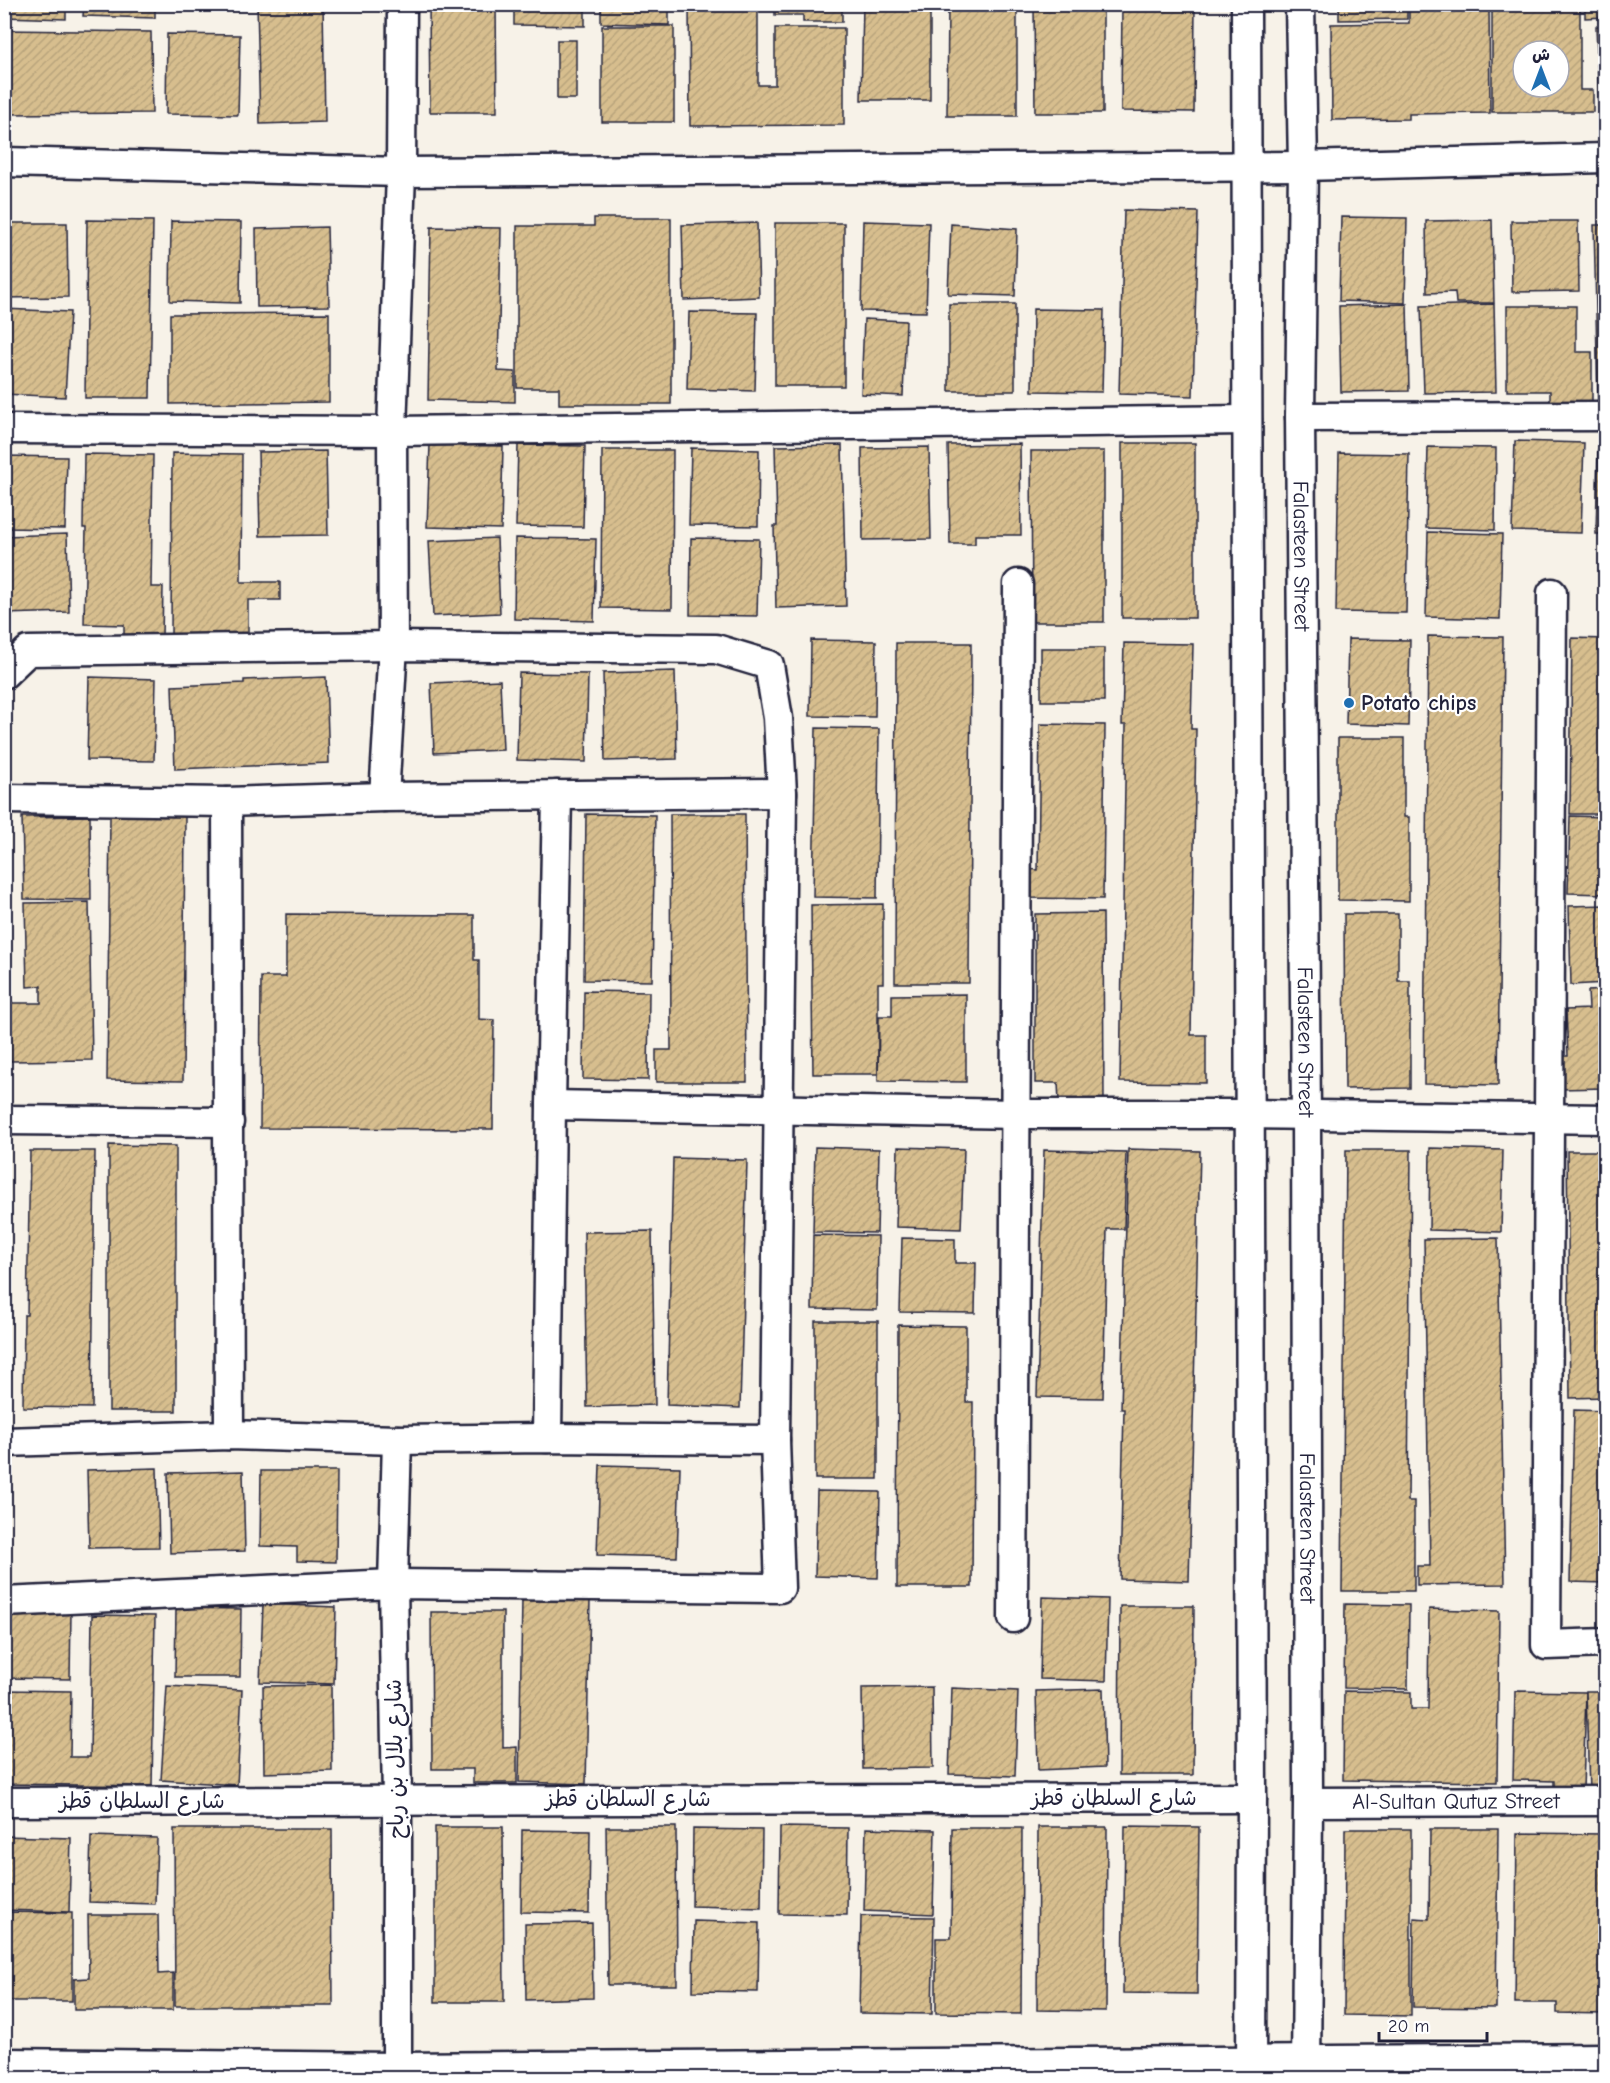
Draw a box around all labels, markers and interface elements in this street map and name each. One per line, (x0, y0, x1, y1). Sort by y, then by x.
north arrow (1511, 39, 1571, 99)
text: ش (1532, 46, 1550, 64)
street label: Falasteen Street (1288, 481, 1315, 632)
place label: Potato chips (1361, 690, 1476, 716)
marker: Potato chips (1342, 696, 1356, 710)
street label: Falasteen Street (1292, 967, 1319, 1118)
street label: Falasteen Street (1294, 1453, 1320, 1604)
street label: شارع بلال بن رباح (381, 1679, 411, 1839)
street label: شارع السلطان قطز (1029, 1785, 1197, 1813)
street label: شارع السلطان قطز (543, 1786, 711, 1814)
street label: شارع السلطان قطز (57, 1788, 225, 1816)
street label: Al-Sultan Qutuz Street (1352, 1788, 1561, 1815)
scale bar (1379, 2005, 1487, 2043)
text: 20 m (1388, 2016, 1429, 2037)

